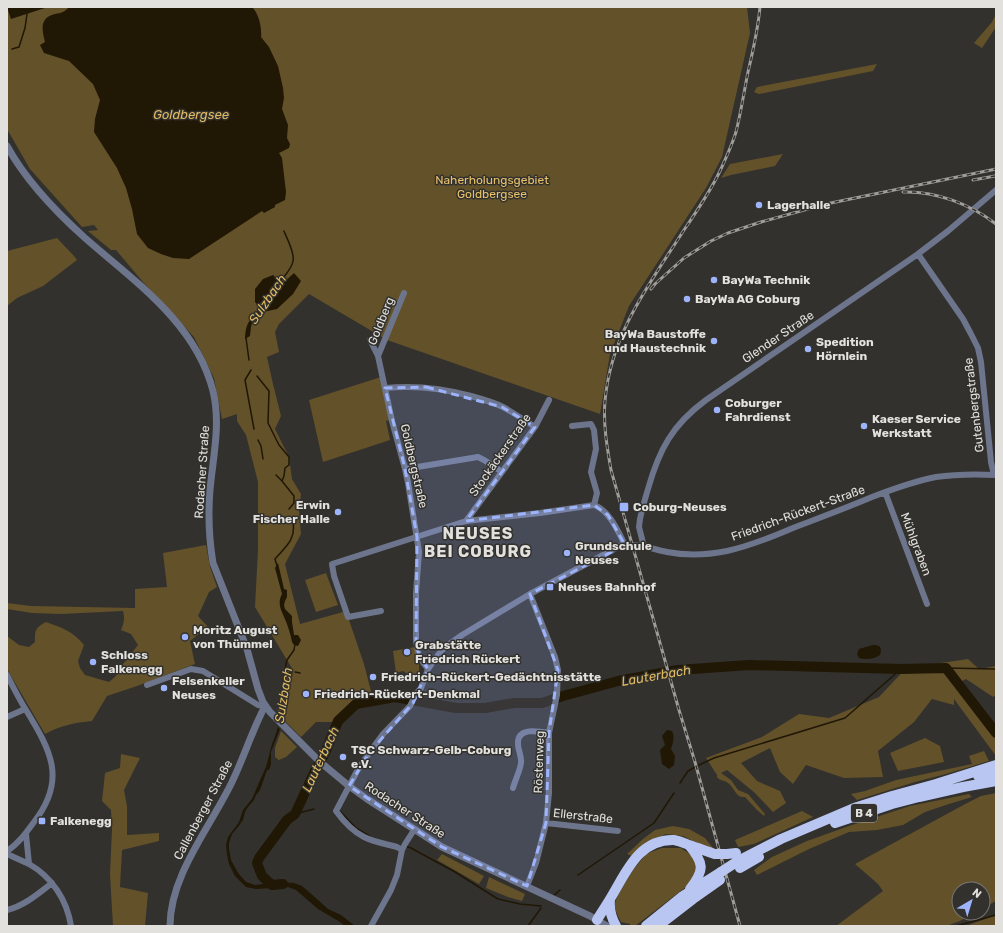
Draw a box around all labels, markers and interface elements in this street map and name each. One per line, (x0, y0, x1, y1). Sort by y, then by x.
water label: Goldbergsee (153, 107, 229, 123)
park label: Naherholungsgebiet Goldbergsee (435, 173, 549, 201)
place label: Lagerhalle (767, 198, 830, 212)
marker: Lagerhalle (754, 200, 764, 210)
water label: Sulzbach (246, 272, 289, 327)
place label: BayWa Technik (722, 273, 810, 287)
marker: BayWa Technik (709, 275, 719, 285)
place label: BayWa AG Coburg (695, 292, 800, 306)
marker: BayWa AG Coburg (682, 294, 692, 304)
street label: Goldberg (365, 295, 397, 347)
street label: Glender Straße (740, 308, 817, 366)
place label: BayWa Baustoffe und Haustechnik (604, 327, 706, 355)
place label: Spedition Hörnlein (816, 335, 874, 363)
marker: BayWa Baustoffe und Haustechnik (709, 336, 719, 346)
marker: Spedition Hörnlein (803, 344, 813, 354)
street label: Gutenbergstraße (961, 357, 987, 453)
place label: Coburger Fahrdienst (725, 396, 791, 424)
marker: Coburger Fahrdienst (712, 405, 722, 415)
street label: Stockäckerstraße (466, 411, 534, 499)
place label: Kaeser Service Werkstatt (872, 412, 961, 440)
marker: Kaeser Service Werkstatt (859, 421, 869, 431)
street label: Goldbergstraße (397, 422, 431, 510)
street label: Rodacher Straße (192, 425, 212, 519)
street label: Friedrich-Rückert-Straße (729, 482, 867, 544)
place label: Erwin Fischer Halle (253, 498, 330, 526)
place label: Coburg-Neuses (633, 500, 727, 514)
marker: Coburg-Neuses (618, 501, 630, 513)
marker: Erwin Fischer Halle (333, 507, 343, 517)
street label: Mühlgraben (898, 511, 934, 577)
district label: NEUSES BEI COBURG (424, 524, 532, 561)
place label: Grundschule Neuses (575, 539, 652, 567)
marker: Grundschule Neuses (562, 548, 572, 558)
place label: Neuses Bahnhof (558, 580, 657, 594)
marker: Neuses Bahnhof (545, 582, 555, 592)
place label: Moritz August von Thümmel (193, 623, 278, 651)
marker: Moritz August von Thümmel (180, 632, 190, 642)
place label: Grabstätte Friedrich Rückert (415, 638, 521, 666)
marker: Grabstätte Friedrich Rückert (402, 647, 412, 657)
place label: Schloss Falkenegg (101, 648, 163, 676)
marker: Schloss Falkenegg (88, 657, 98, 667)
water label: Lauterbach (620, 662, 692, 689)
water label: Sulzbach (272, 666, 295, 724)
place label: Friedrich-Rückert-Gedächtnisstätte (381, 670, 601, 684)
marker: Friedrich-Rückert-Gedächtnisstätte (368, 672, 378, 682)
place label: Felsenkeller Neuses (172, 674, 245, 702)
marker: Felsenkeller Neuses (159, 683, 169, 693)
place label: Friedrich-Rückert-Denkmal (314, 687, 480, 701)
marker: Friedrich-Rückert-Denkmal (301, 689, 311, 699)
water label: Lauterbach (299, 724, 342, 794)
street label: Röstenweg (531, 730, 547, 794)
place label: TSC Schwarz-Gelb-Coburg e.V. (351, 743, 511, 771)
marker: TSC Schwarz-Gelb-Coburg e.V. (338, 752, 348, 762)
street label: Callenberger Straße (171, 758, 235, 862)
street label: Rodacher Straße (362, 779, 448, 841)
road number: B 4 (851, 804, 877, 822)
street label: Ellerstraße (552, 806, 614, 826)
place label: Falkenegg (50, 814, 112, 828)
marker: Falkenegg (37, 816, 47, 826)
north arrow (951, 881, 991, 921)
text: N (970, 886, 984, 901)

